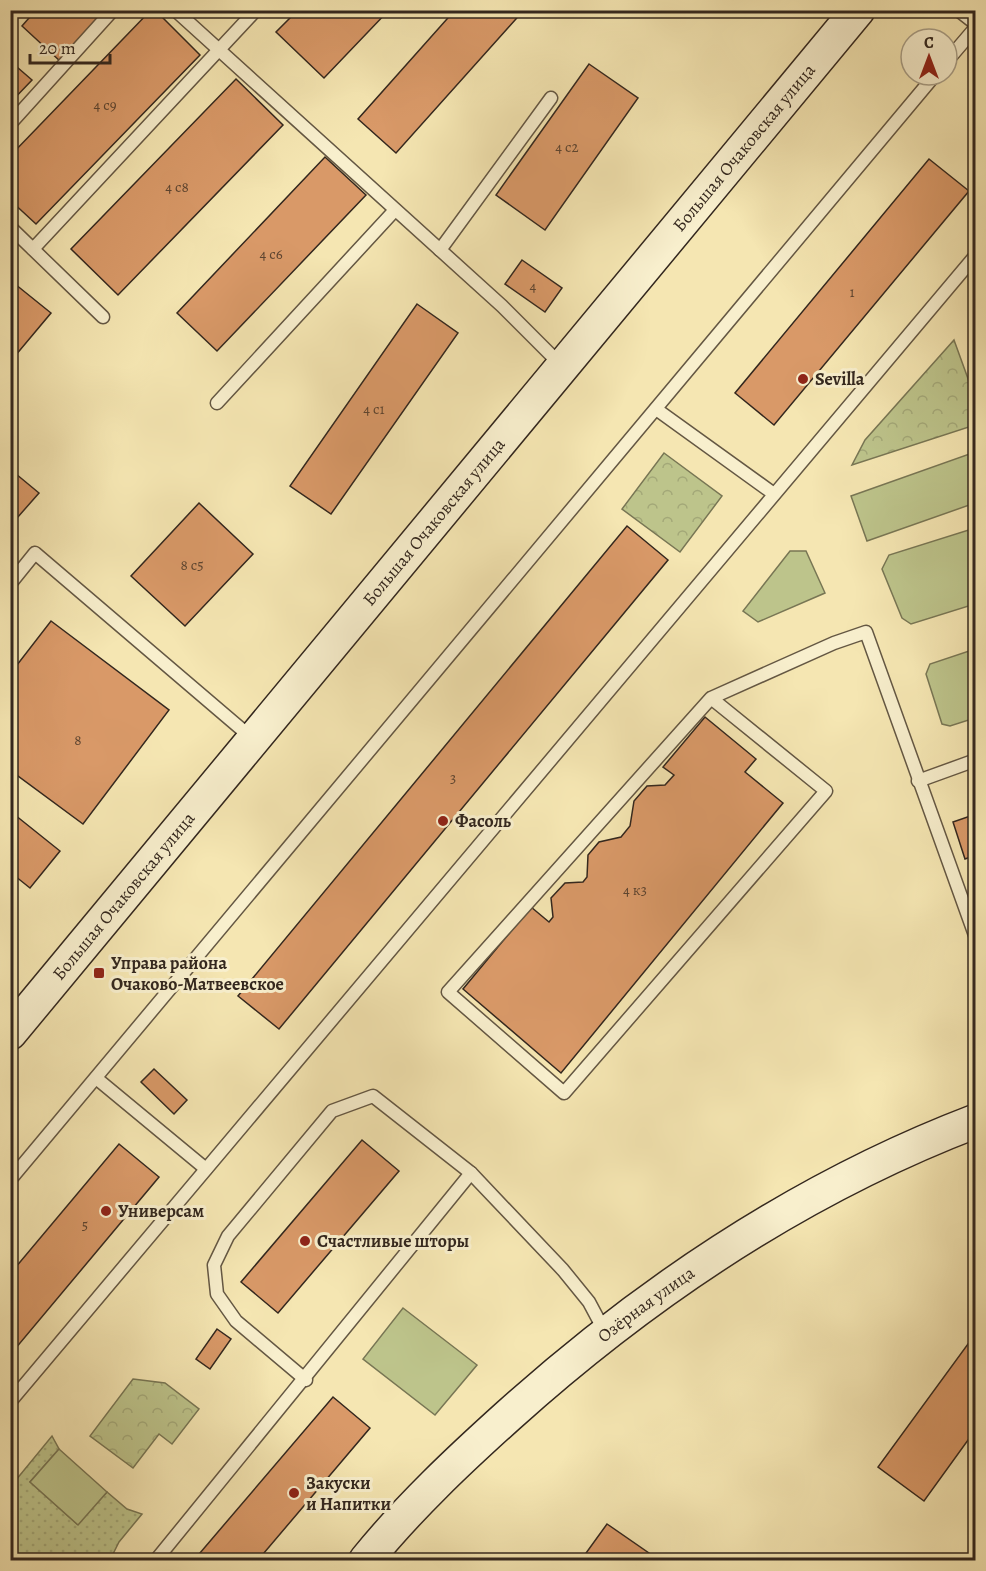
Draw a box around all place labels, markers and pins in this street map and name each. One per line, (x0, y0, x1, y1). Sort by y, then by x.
place label: Sevilla (815, 367, 865, 391)
marker: Sevilla (796, 372, 810, 386)
place label: Фасоль (455, 809, 512, 833)
marker: Фасоль (436, 814, 450, 828)
place label: Управа района Очаково-Матвеевское (111, 951, 284, 996)
marker: Управа района Очаково-Матвеевское (92, 966, 106, 980)
place label: Универсам (118, 1199, 204, 1223)
marker: Универсам (99, 1204, 113, 1218)
place label: Счастливые шторы (317, 1229, 469, 1253)
marker: Счастливые шторы (298, 1234, 312, 1248)
place label: Закуски и Напитки (306, 1471, 392, 1516)
marker: Закуски и Напитки (287, 1486, 301, 1500)

